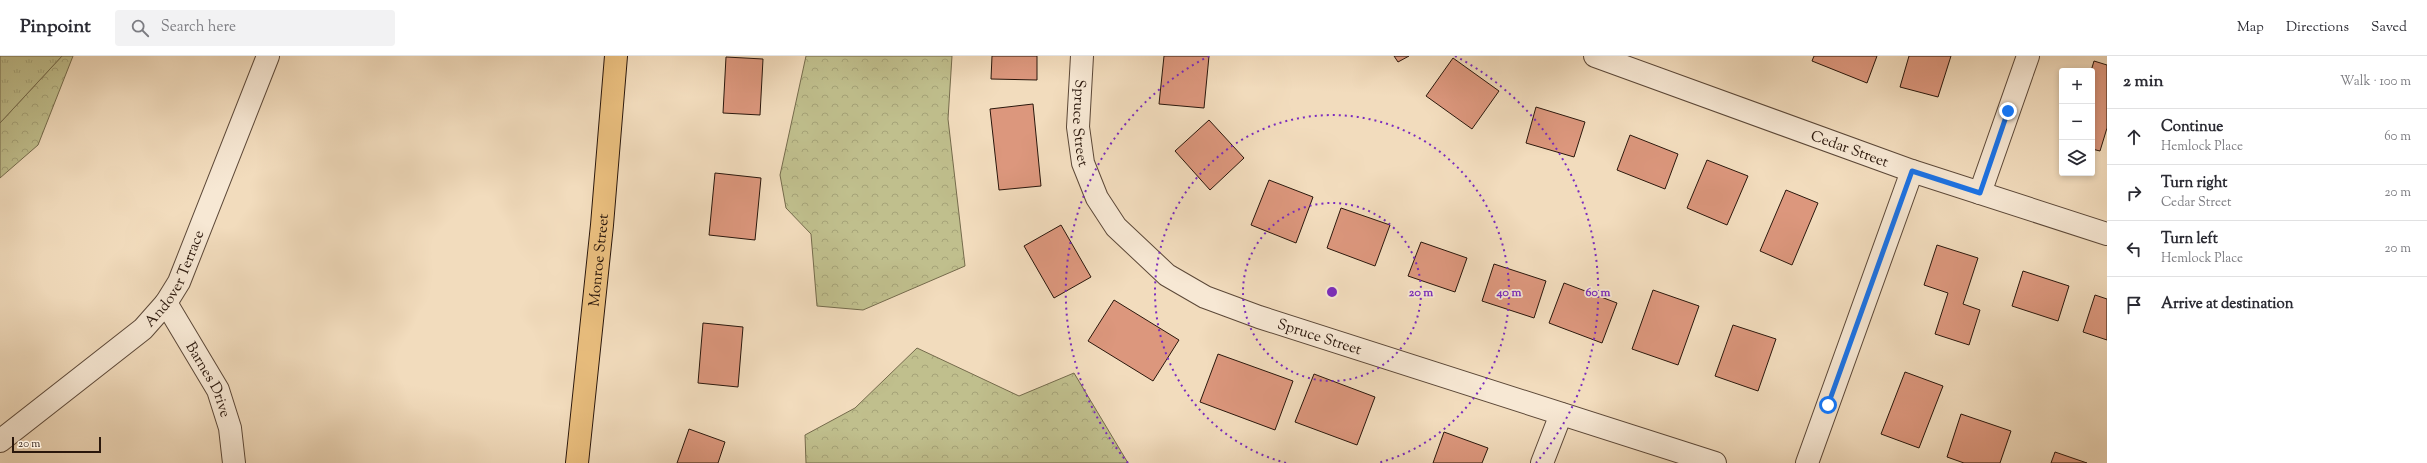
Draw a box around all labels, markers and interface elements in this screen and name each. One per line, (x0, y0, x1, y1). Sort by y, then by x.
search box (115, 10, 395, 46)
text: Pinpoint (20, 14, 91, 41)
icon: search (129, 17, 151, 39)
text: Search here (161, 17, 236, 38)
text: Map (2237, 18, 2264, 38)
text: Directions (2286, 18, 2349, 38)
text: Saved (2371, 18, 2407, 38)
map controls (2059, 68, 2095, 176)
button: + (2059, 68, 2095, 104)
text: 2 min (2123, 70, 2164, 94)
text: Walk · 100 m (2340, 73, 2411, 91)
street label: Spruce Street (1066, 79, 1093, 170)
route end (1999, 102, 2017, 120)
button: − (2059, 104, 2095, 140)
text: Continue (2161, 117, 2223, 138)
street label: Cedar Street (1807, 126, 1891, 174)
icon: ahead (2123, 126, 2145, 148)
text: 60 m (2384, 128, 2411, 146)
text: Hemlock Place (2161, 138, 2243, 156)
button: layers (2059, 140, 2095, 176)
text: Turn right (2161, 173, 2227, 194)
icon: right (2123, 182, 2145, 204)
text: 20 m (2385, 184, 2411, 202)
text: Cedar Street (2161, 194, 2232, 212)
street label: Monroe Street (584, 213, 615, 308)
street label: Andover Terrace (140, 227, 210, 332)
text: Turn left (2161, 229, 2218, 250)
icon: left (2123, 238, 2145, 260)
text: 20 m (2385, 240, 2411, 258)
text: Hemlock Place (2161, 250, 2243, 268)
text: 20 m (1409, 284, 1433, 302)
text: 40 m (1496, 284, 1521, 302)
text: 60 m (1586, 284, 1610, 302)
centre of rings (1325, 285, 1339, 299)
icon: arrive (2123, 294, 2145, 316)
text: Arrive at destination (2161, 294, 2294, 315)
street label: Spruce Street (1274, 315, 1364, 361)
street label: Barnes Drive (180, 338, 235, 420)
route start (1819, 396, 1837, 414)
scale bar (12, 435, 101, 454)
text: 20 m (18, 436, 40, 452)

